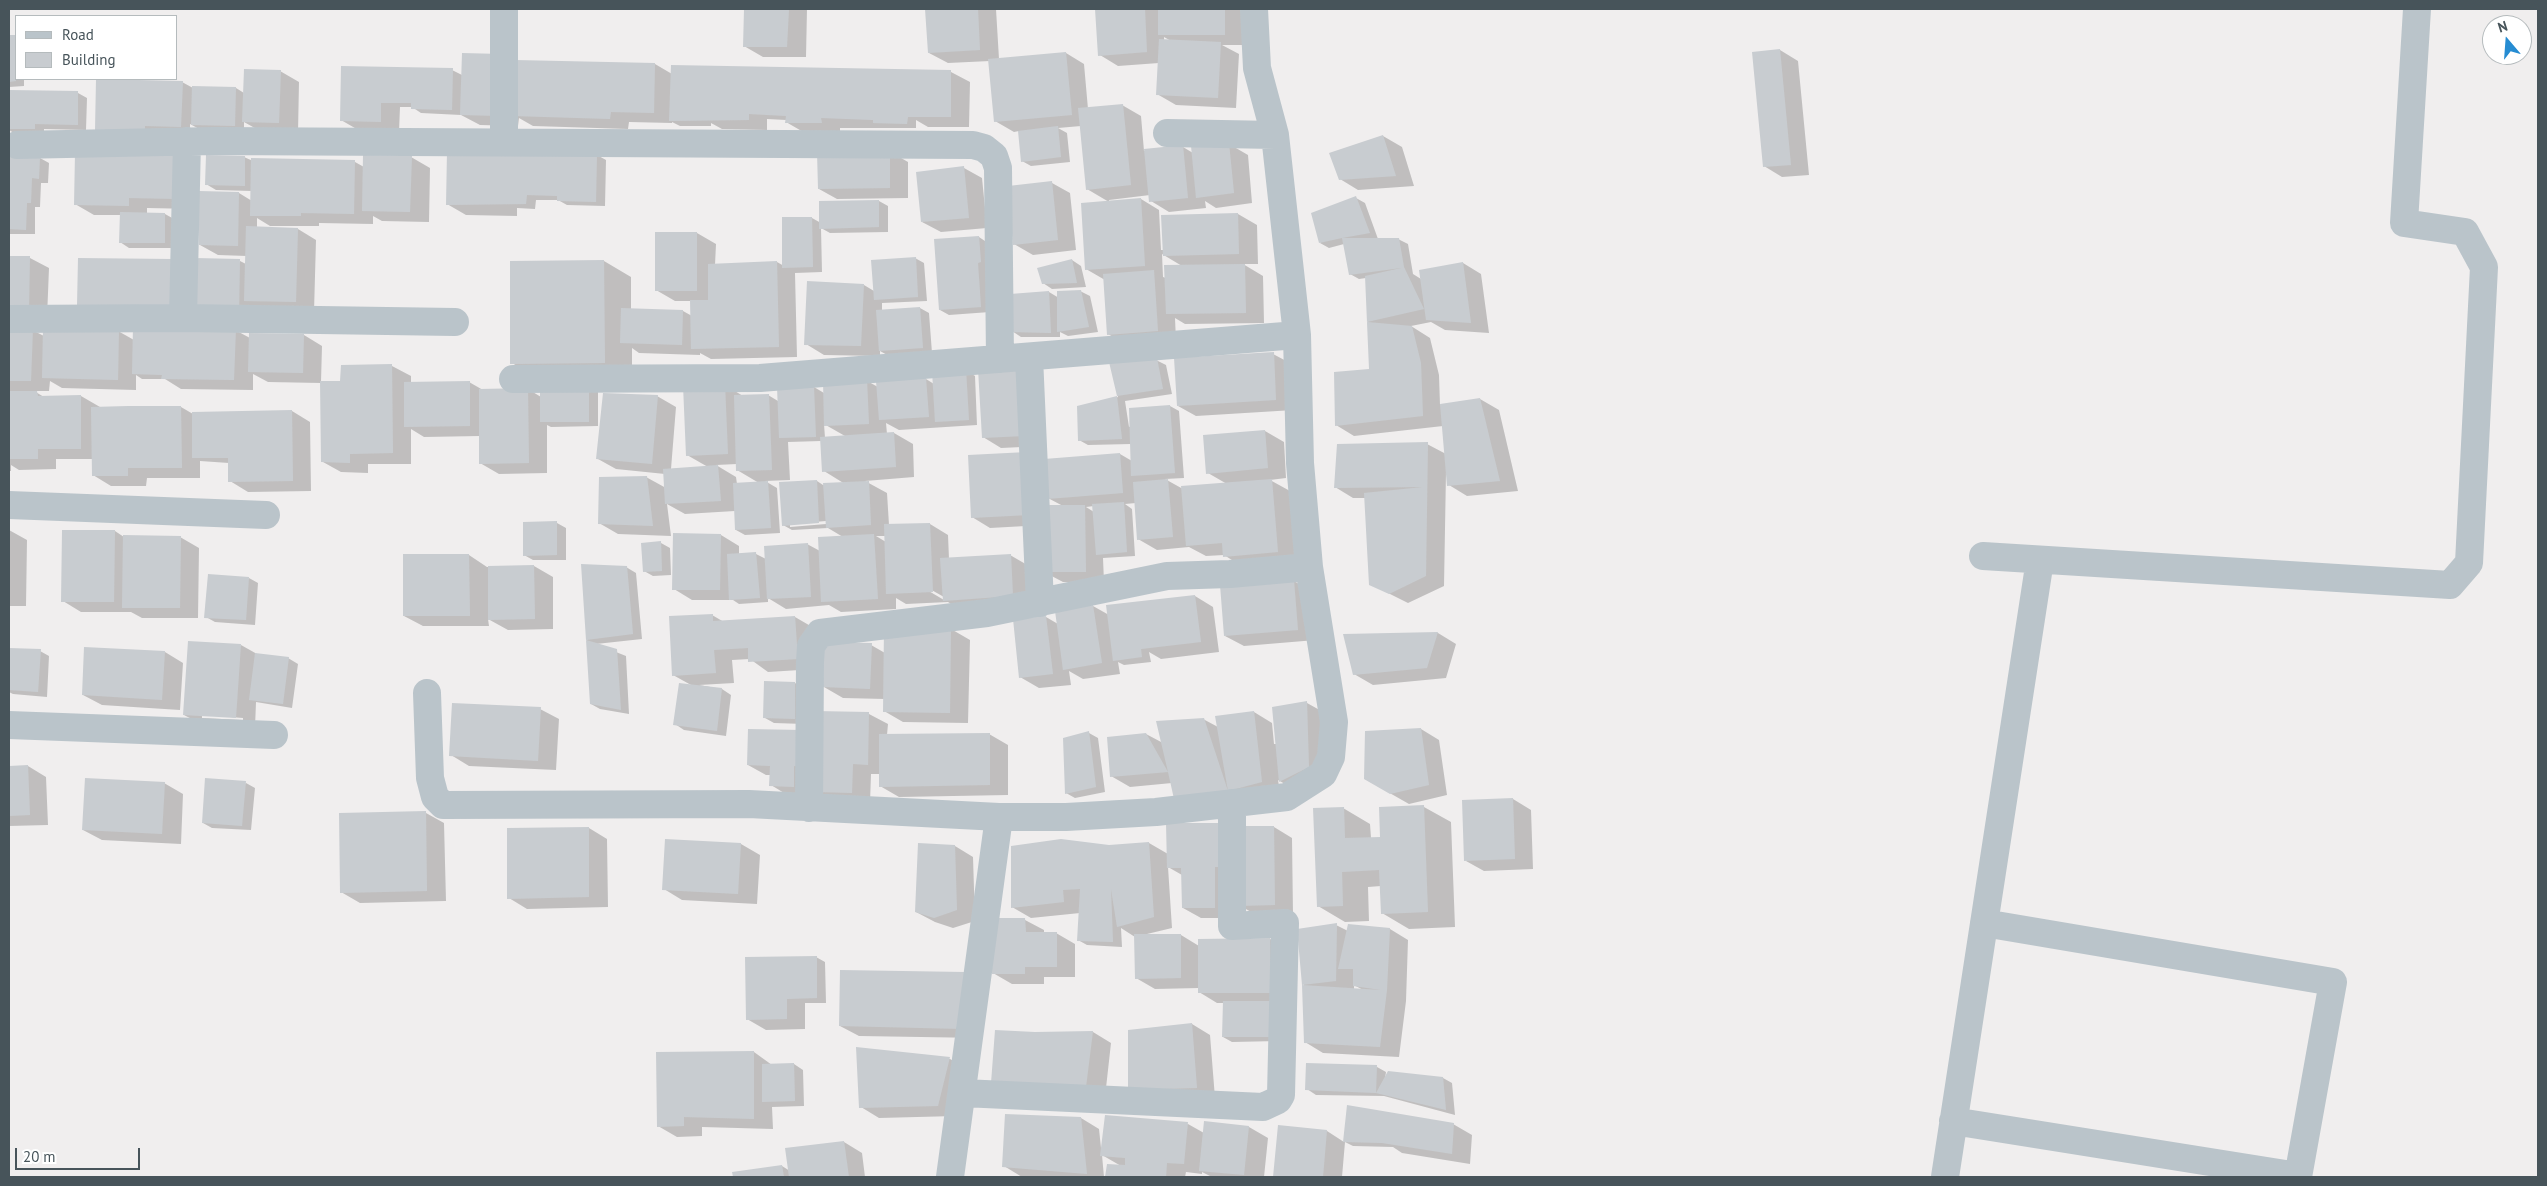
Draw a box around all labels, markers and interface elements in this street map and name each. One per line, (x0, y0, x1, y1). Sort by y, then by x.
legend (15, 15, 178, 80)
north arrow (2482, 15, 2532, 65)
text: N (2496, 17, 2510, 37)
text: Road (62, 25, 94, 44)
text: Building (62, 50, 116, 69)
scale bar (18, 1138, 142, 1170)
text: 20 m (23, 1147, 56, 1166)

